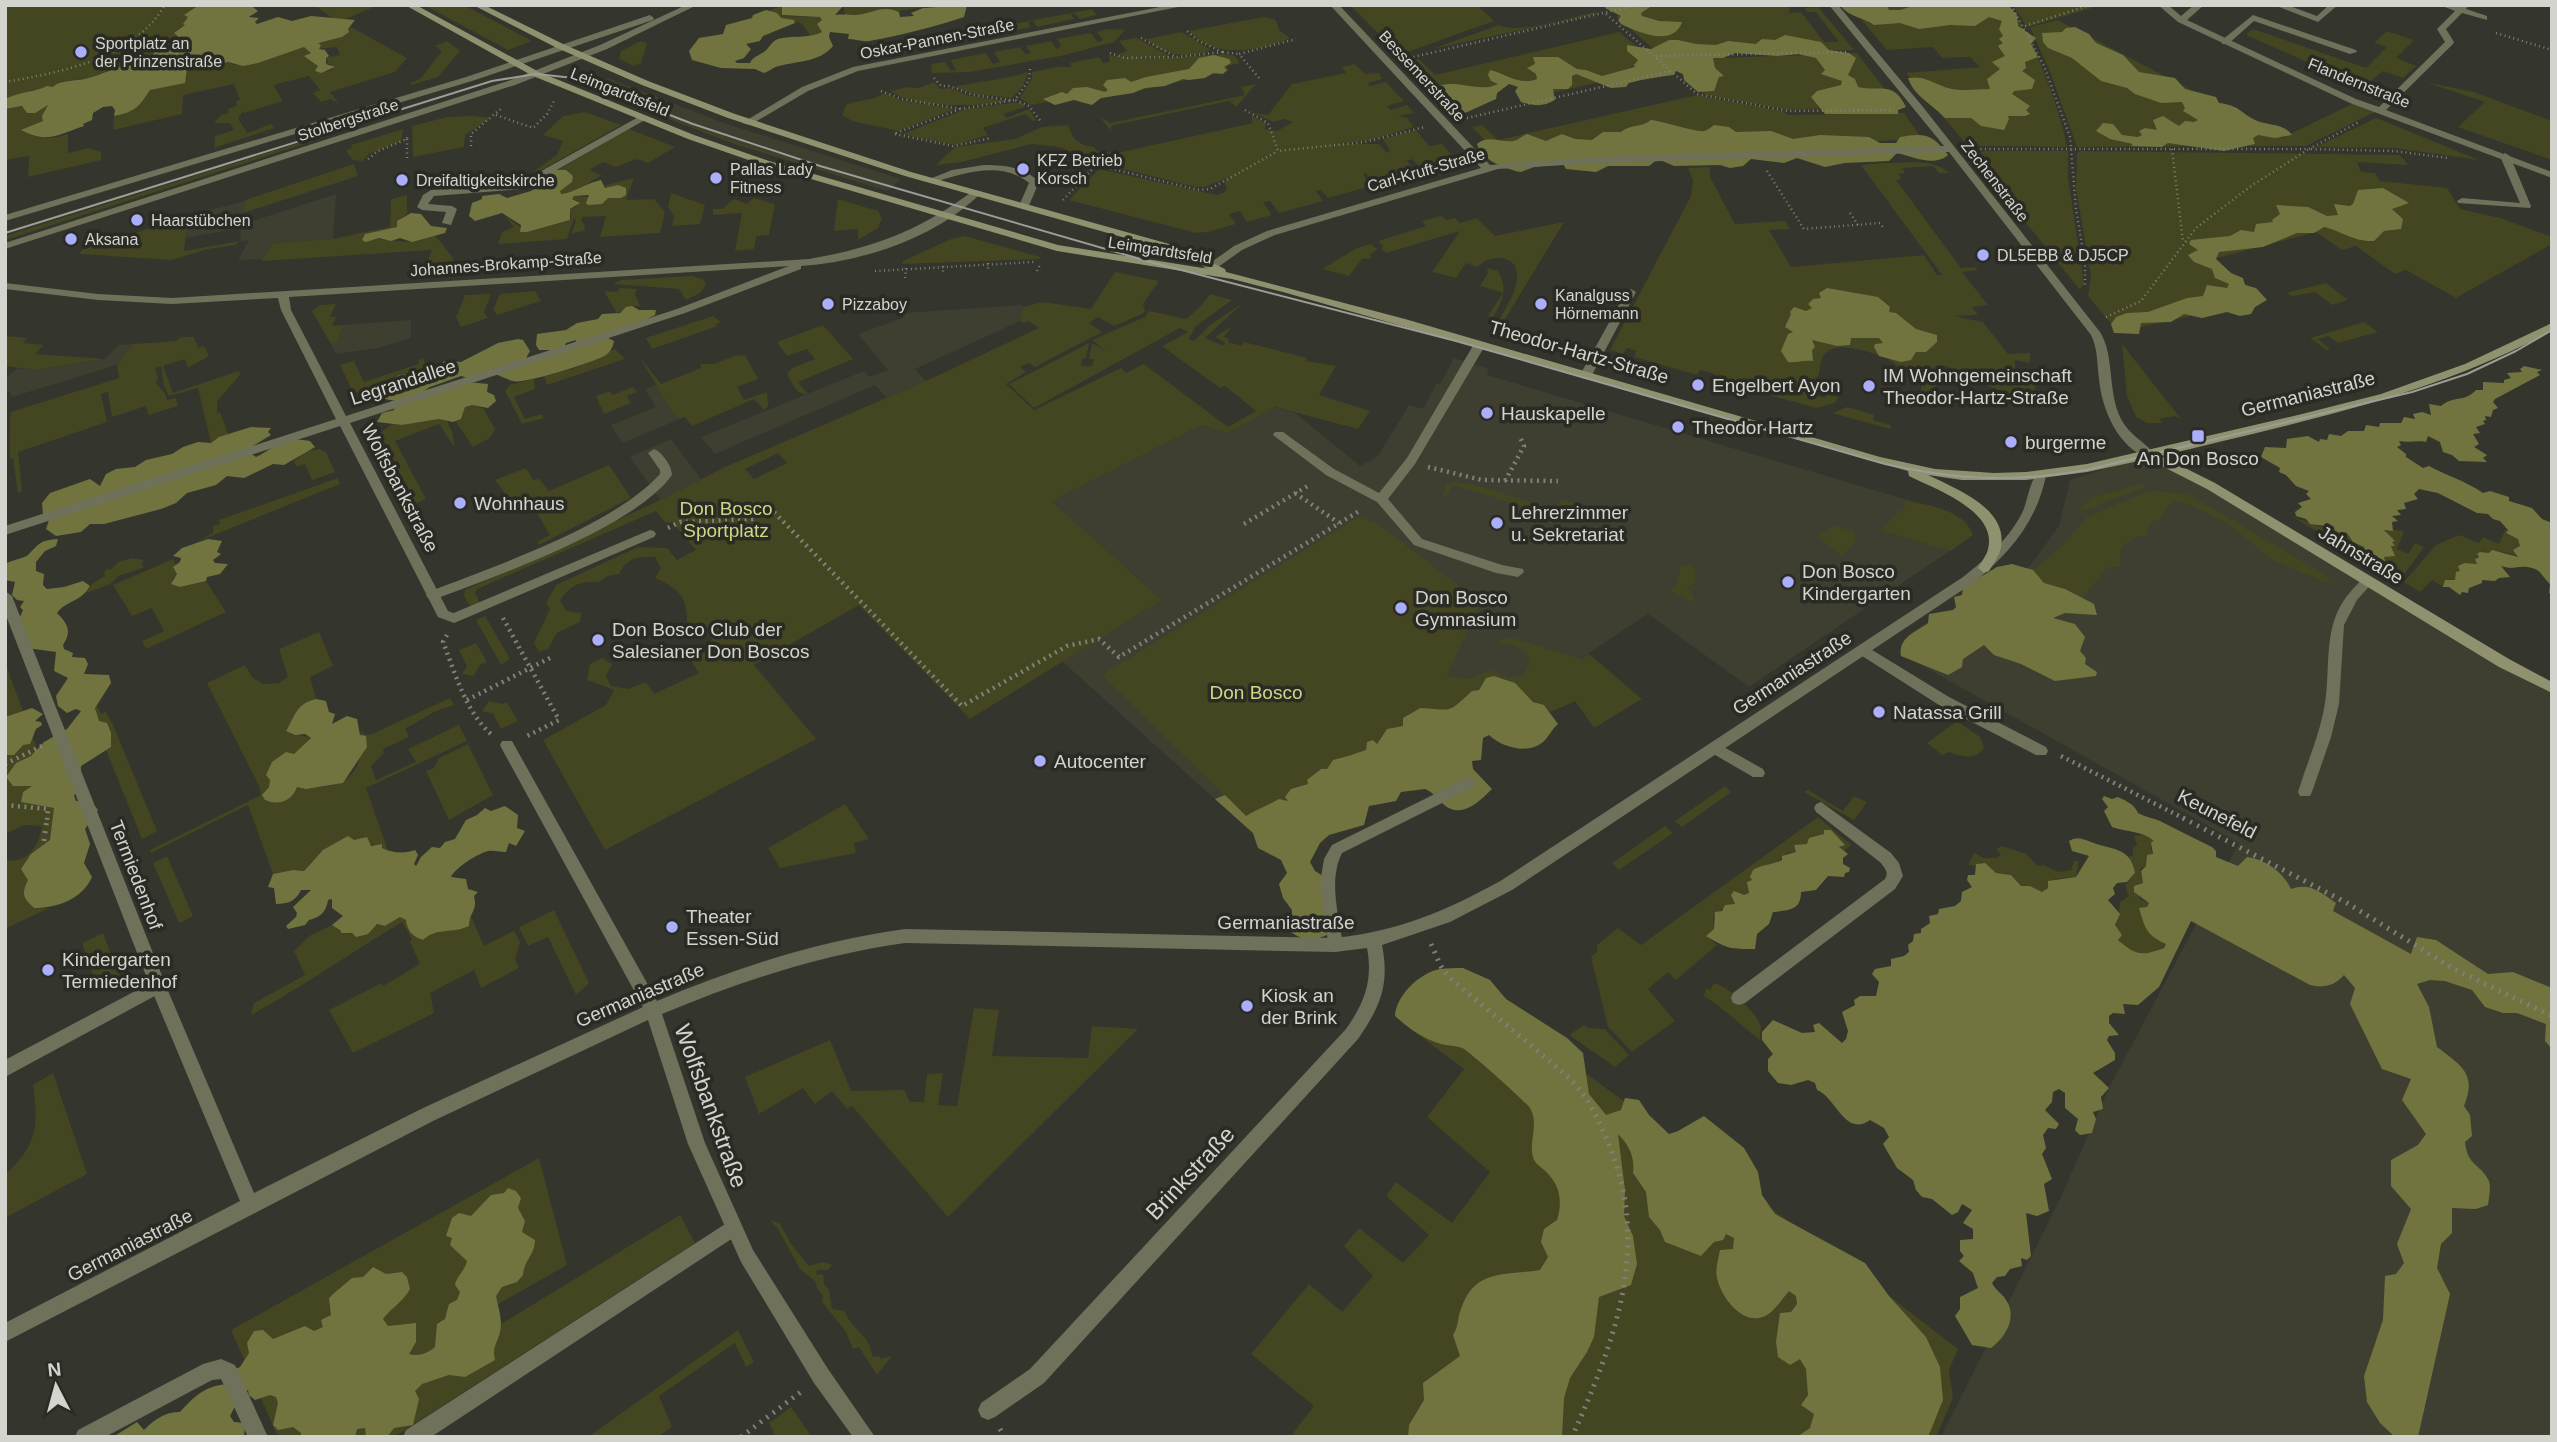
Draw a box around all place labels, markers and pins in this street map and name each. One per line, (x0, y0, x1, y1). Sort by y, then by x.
place label: Sportplatz an der Prinzenstraße (95, 35, 222, 70)
marker: Sportplatz an der Prinzenstraße (73, 44, 89, 60)
place label: KFZ Betrieb Korsch (1037, 152, 1122, 187)
place label: Pallas Lady Fitness (730, 161, 813, 196)
marker: KFZ Betrieb Korsch (1015, 161, 1031, 177)
marker: Pallas Lady Fitness (708, 170, 724, 186)
marker: Dreifaltigkeitskirche (394, 172, 410, 188)
place label: Dreifaltigkeitskirche (416, 172, 555, 189)
marker: Haarstübchen (129, 212, 145, 228)
place label: Haarstübchen (151, 212, 251, 229)
marker: Aksana (63, 231, 79, 247)
place label: Aksana (85, 231, 138, 248)
marker: DL5EBB & DJ5CP (1975, 247, 1991, 263)
place label: DL5EBB & DJ5CP (1997, 247, 2129, 264)
place label: Kanalguss Hörnemann (1555, 287, 1639, 322)
marker: Pizzaboy (820, 296, 836, 312)
place label: Pizzaboy (842, 296, 907, 313)
marker: Kanalguss Hörnemann (1533, 296, 1549, 312)
place label: IM Wohngemeinschaft Theodor-Hartz-Straße (1883, 365, 2072, 408)
place label: Engelbert Ayon (1712, 375, 1841, 396)
marker: Engelbert Ayon (1690, 377, 1706, 393)
marker: IM Wohngemeinschaft Theodor-Hartz-Straße (1861, 378, 1877, 394)
place label: Hauskapelle (1501, 403, 1606, 424)
marker: Hauskapelle (1479, 405, 1495, 421)
place label: Theodor Hartz (1692, 417, 1813, 438)
marker: Theodor Hartz (1670, 419, 1686, 435)
marker: An Don Bosco (2190, 428, 2206, 444)
place label: burgerme (2025, 432, 2106, 453)
marker: burgerme (2003, 434, 2019, 450)
place label: An Don Bosco (2137, 448, 2259, 469)
place label: Wohnhaus (474, 493, 565, 514)
marker: Wohnhaus (452, 495, 468, 511)
place label: Lehrerzimmer u. Sekretariat (1511, 502, 1629, 545)
marker: Lehrerzimmer u. Sekretariat (1489, 515, 1505, 531)
place label: Don Bosco Kindergarten (1802, 561, 1911, 604)
marker: Don Bosco Kindergarten (1780, 574, 1796, 590)
place label: Don Bosco Gymnasium (1415, 587, 1516, 630)
marker: Don Bosco Gymnasium (1393, 600, 1409, 616)
place label: Don Bosco Club der Salesianer Don Boscos (612, 619, 810, 662)
marker: Don Bosco Club der Salesianer Don Boscos (590, 632, 606, 648)
place label: Natassa Grill (1893, 702, 2002, 723)
marker: Natassa Grill (1871, 704, 1887, 720)
place label: Autocenter (1054, 751, 1147, 772)
marker: Autocenter (1032, 753, 1048, 769)
place label: Theater Essen-Süd (686, 906, 779, 949)
marker: Theater Essen-Süd (664, 919, 680, 935)
place label: Kindergarten Termiedenhof (62, 949, 178, 992)
marker: Kindergarten Termiedenhof (40, 962, 56, 978)
place label: Kiosk an der Brink (1261, 985, 1338, 1028)
marker: Kiosk an der Brink (1239, 998, 1255, 1014)

